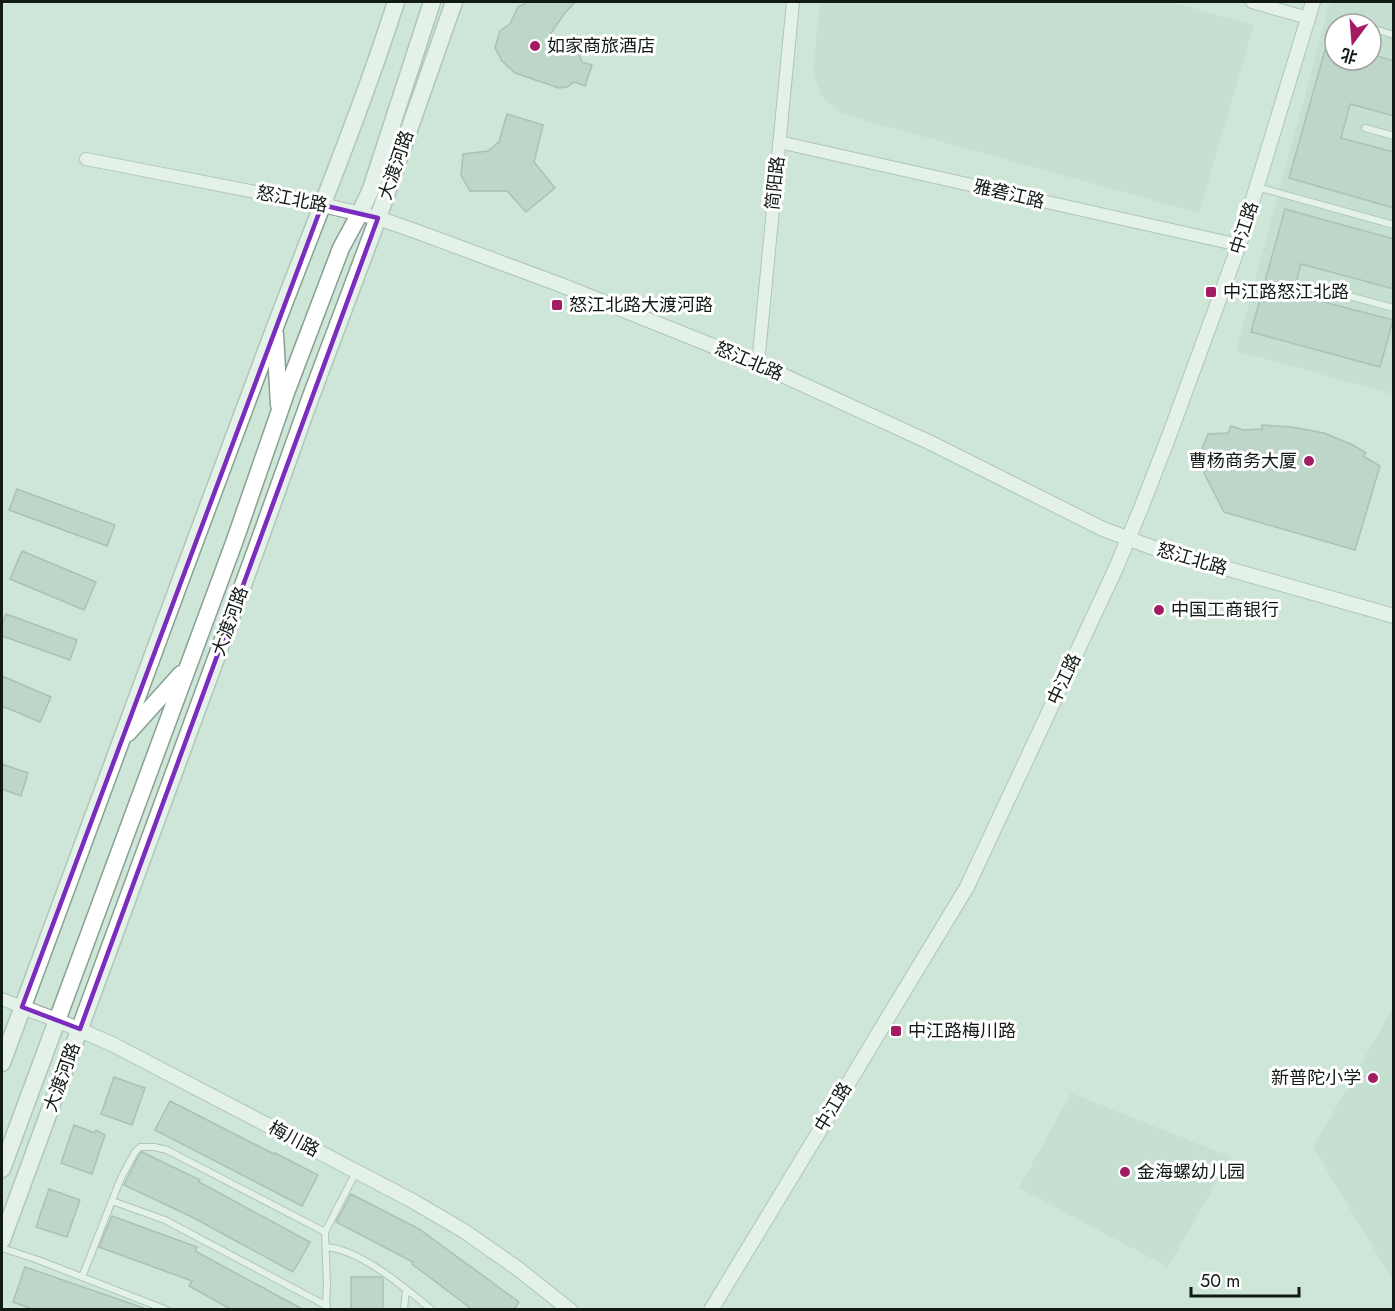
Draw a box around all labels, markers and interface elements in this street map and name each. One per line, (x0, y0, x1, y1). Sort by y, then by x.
north arrow (1323, 12, 1383, 72)
place label: 如家商旅酒店 (547, 33, 655, 59)
marker: 如家商旅酒店 (528, 39, 542, 53)
text: 北 (1338, 43, 1360, 69)
street label: 大渡河路 (372, 127, 420, 203)
street label: 简阳路 (759, 155, 791, 211)
street label: 雅砻江路 (971, 173, 1047, 215)
street label: 怒江北路 (254, 179, 330, 219)
street label: 中江路 (1223, 198, 1265, 258)
place label: 中江路怒江北路 (1223, 279, 1349, 305)
marker: 中江路怒江北路 (1204, 285, 1218, 299)
place label: 怒江北路大渡河路 (569, 292, 713, 318)
marker: 怒江北路大渡河路 (550, 298, 564, 312)
street label: 怒江北路 (711, 335, 787, 387)
place label: 曹杨商务大厦 (1189, 448, 1297, 474)
marker: 曹杨商务大厦 (1302, 454, 1316, 468)
street label: 怒江北路 (1154, 537, 1230, 581)
street label: 大渡河路 (205, 583, 255, 659)
place label: 中国工商银行 (1171, 597, 1279, 623)
marker: 中国工商银行 (1152, 603, 1166, 617)
street label: 中江路 (1041, 649, 1087, 709)
place label: 中江路梅川路 (908, 1018, 1016, 1044)
marker: 中江路梅川路 (889, 1024, 903, 1038)
street label: 大渡河路 (37, 1039, 87, 1115)
place label: 新普陀小学 (1271, 1065, 1361, 1091)
marker: 新普陀小学 (1366, 1071, 1380, 1085)
street label: 中江路 (808, 1077, 858, 1137)
street label: 梅川路 (264, 1115, 324, 1163)
place label: 金海螺幼儿园 (1137, 1159, 1245, 1185)
marker: 金海螺幼儿园 (1118, 1165, 1132, 1179)
scale bar (1191, 1260, 1299, 1298)
text: 50 m (1200, 1268, 1240, 1294)

